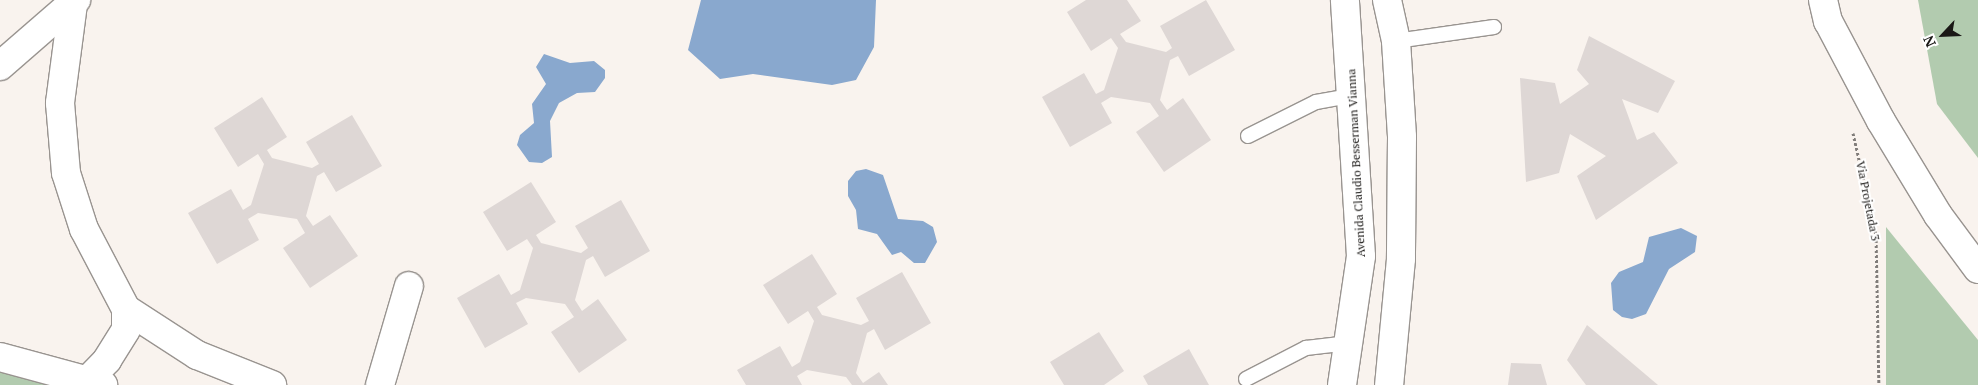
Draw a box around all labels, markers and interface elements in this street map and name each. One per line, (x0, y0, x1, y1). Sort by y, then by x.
north arrow (1918, 10, 1968, 60)
text: N (1918, 33, 1940, 50)
street label: Avenida Claudio Besserman Vianna (1344, 68, 1368, 258)
street label: Via Projetada 3 (1853, 160, 1883, 242)

